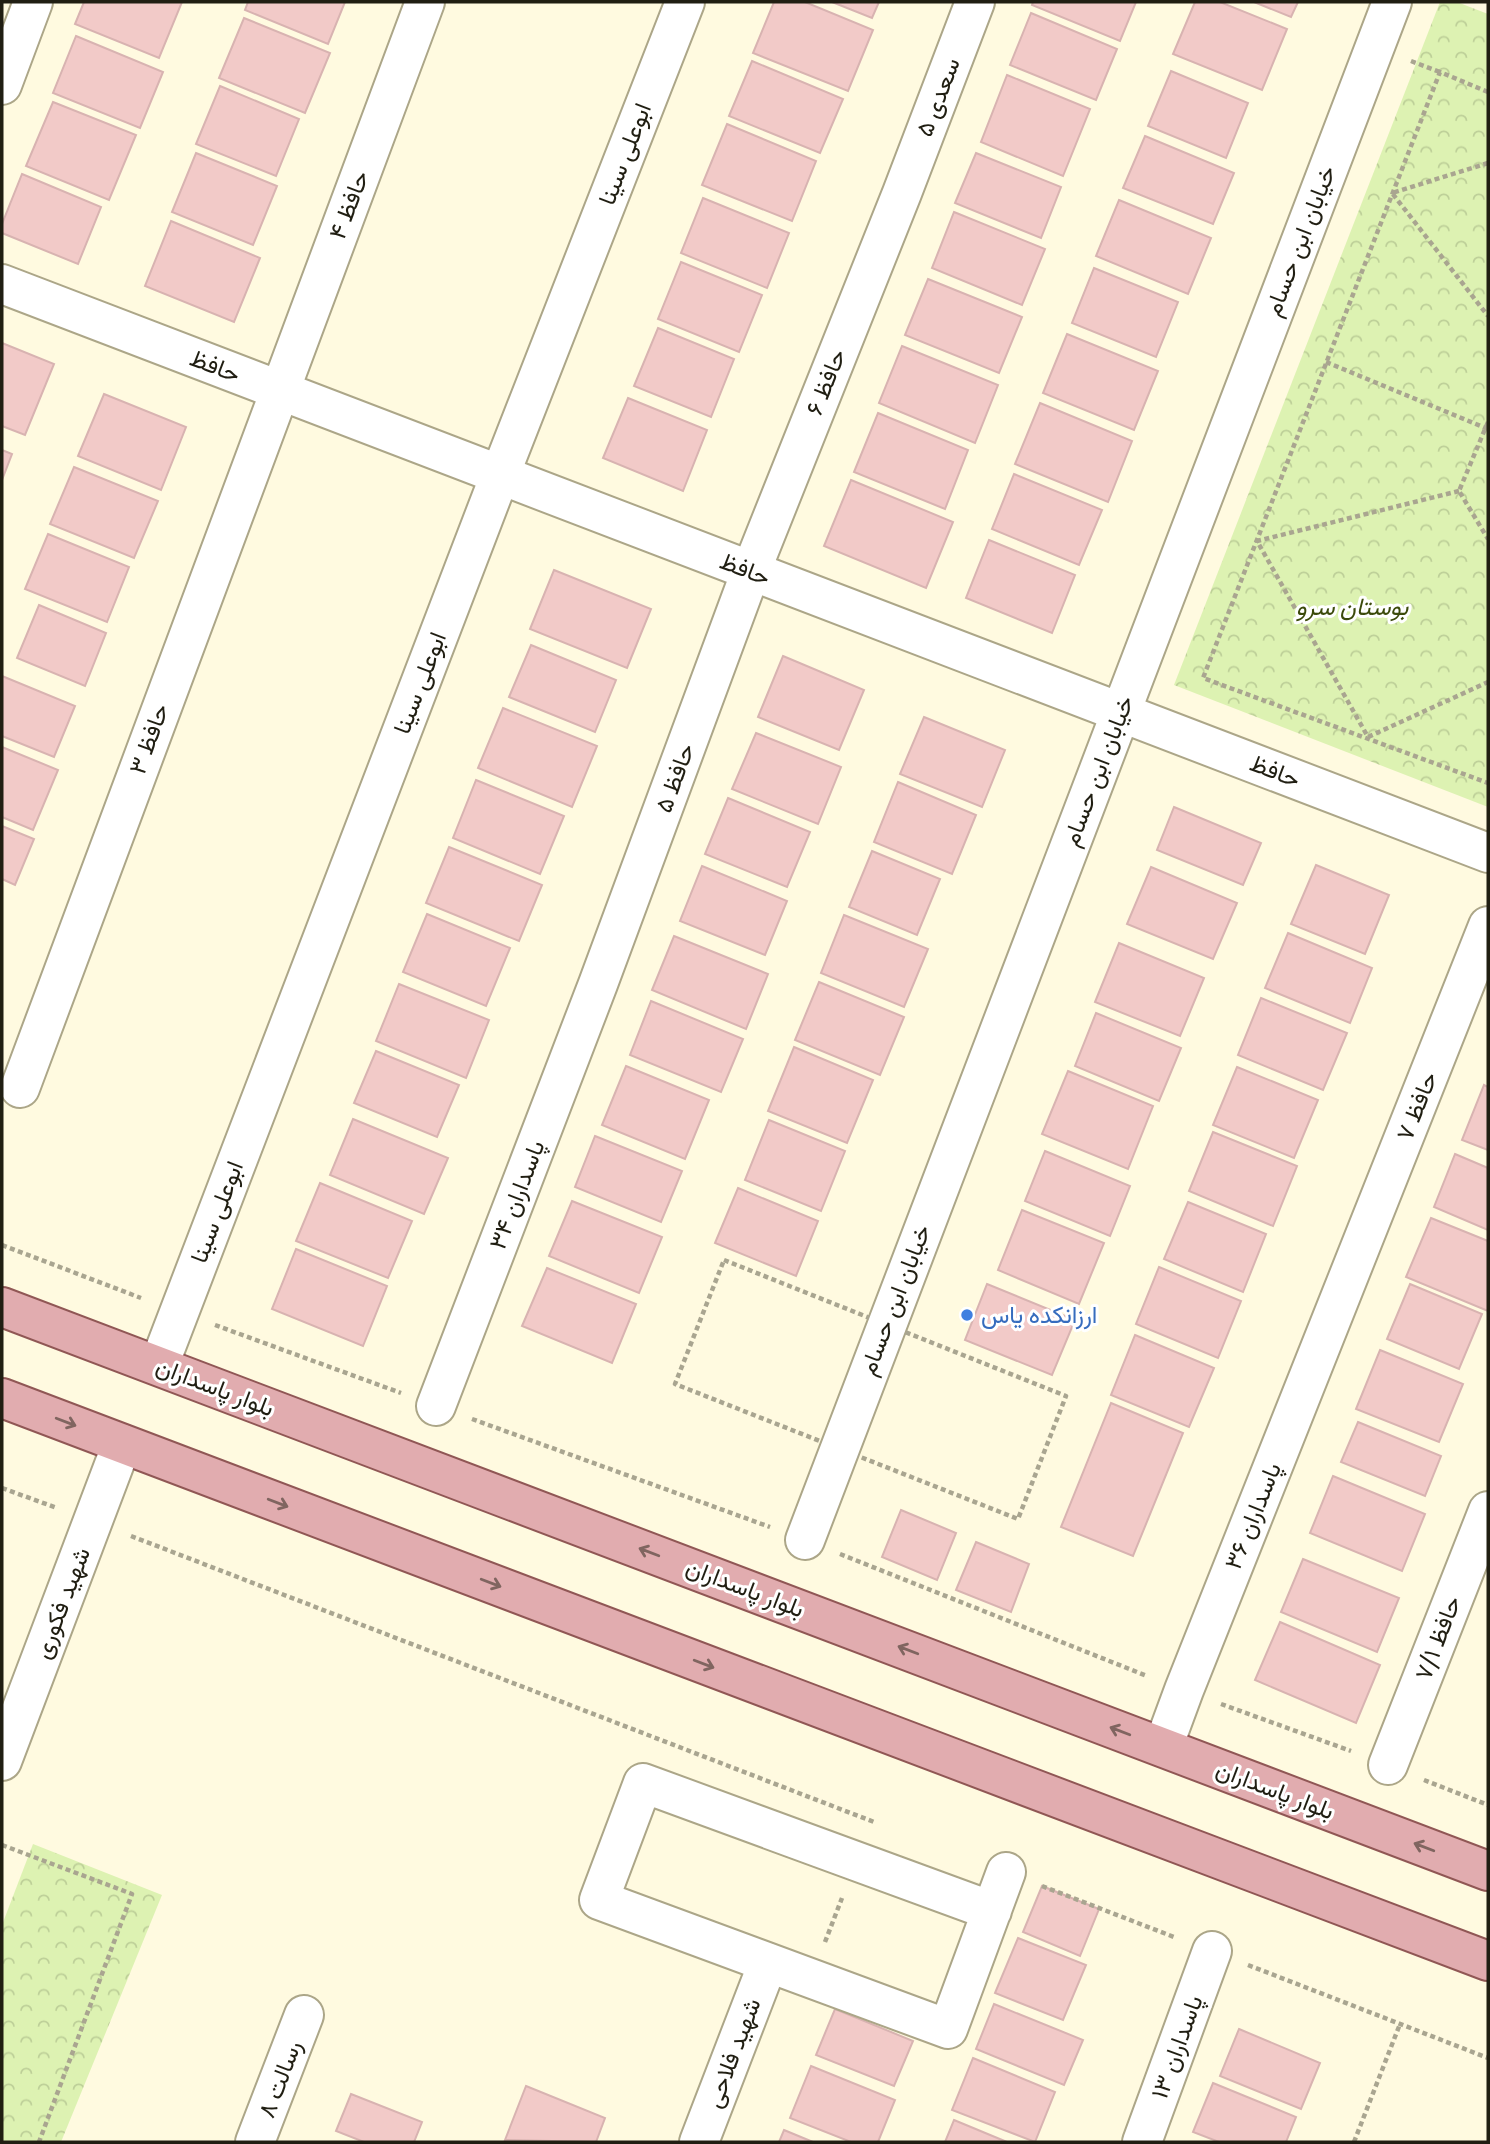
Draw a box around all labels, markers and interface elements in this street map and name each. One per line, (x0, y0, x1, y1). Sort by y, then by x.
street label: سعدی ۵ (908, 53, 967, 141)
street label: ابوعلی سینا (591, 98, 658, 209)
street label: خیابان ابن حسام (1257, 161, 1343, 321)
street label: حافظ ۴ (321, 166, 376, 244)
street label: حافظ (186, 342, 245, 389)
street label: حافظ ۶ (798, 344, 853, 420)
street label: حافظ (716, 545, 775, 592)
park label: بوستان سرو (1296, 591, 1409, 622)
street label: ابوعلی سینا (386, 627, 453, 738)
street label: خیابان ابن حسام (1055, 691, 1141, 851)
street label: حافظ ۳ (121, 699, 176, 779)
street label: حافظ ۵ (648, 739, 701, 817)
street label: حافظ (1246, 747, 1305, 794)
street label: حافظ ۷ (1389, 1067, 1444, 1145)
street label: پاسداران ۳۴ (482, 1136, 552, 1254)
street label: ابوعلی سینا (183, 1156, 250, 1267)
street label: خیابان ابن حسام (852, 1220, 938, 1380)
place label: ارزانکده یاس (981, 1299, 1097, 1330)
marker: ارزانکده یاس (959, 1307, 975, 1323)
street label: بلوار پاسداران (151, 1350, 279, 1424)
one-way arrow (54, 1417, 76, 1430)
street label: پاسداران ۳۶ (1217, 1458, 1289, 1574)
one-way arrow (267, 1497, 289, 1510)
street label: شهید فکوری (26, 1543, 97, 1663)
one-way arrow (639, 1545, 661, 1557)
street label: بلوار پاسداران (681, 1551, 809, 1625)
one-way arrow (480, 1578, 502, 1591)
street label: حافظ ۷/۱ (1407, 1591, 1468, 1684)
one-way arrow (897, 1643, 919, 1655)
one-way arrow (692, 1659, 714, 1671)
one-way arrow (1110, 1724, 1132, 1736)
street label: بلوار پاسداران (1211, 1753, 1339, 1827)
one-way arrow (1414, 1840, 1436, 1852)
street label: پاسداران ۱۳ (1144, 1991, 1210, 2103)
street label: شهید فلاحی (697, 1994, 768, 2112)
street label: رسالت ۸ (251, 2036, 308, 2122)

